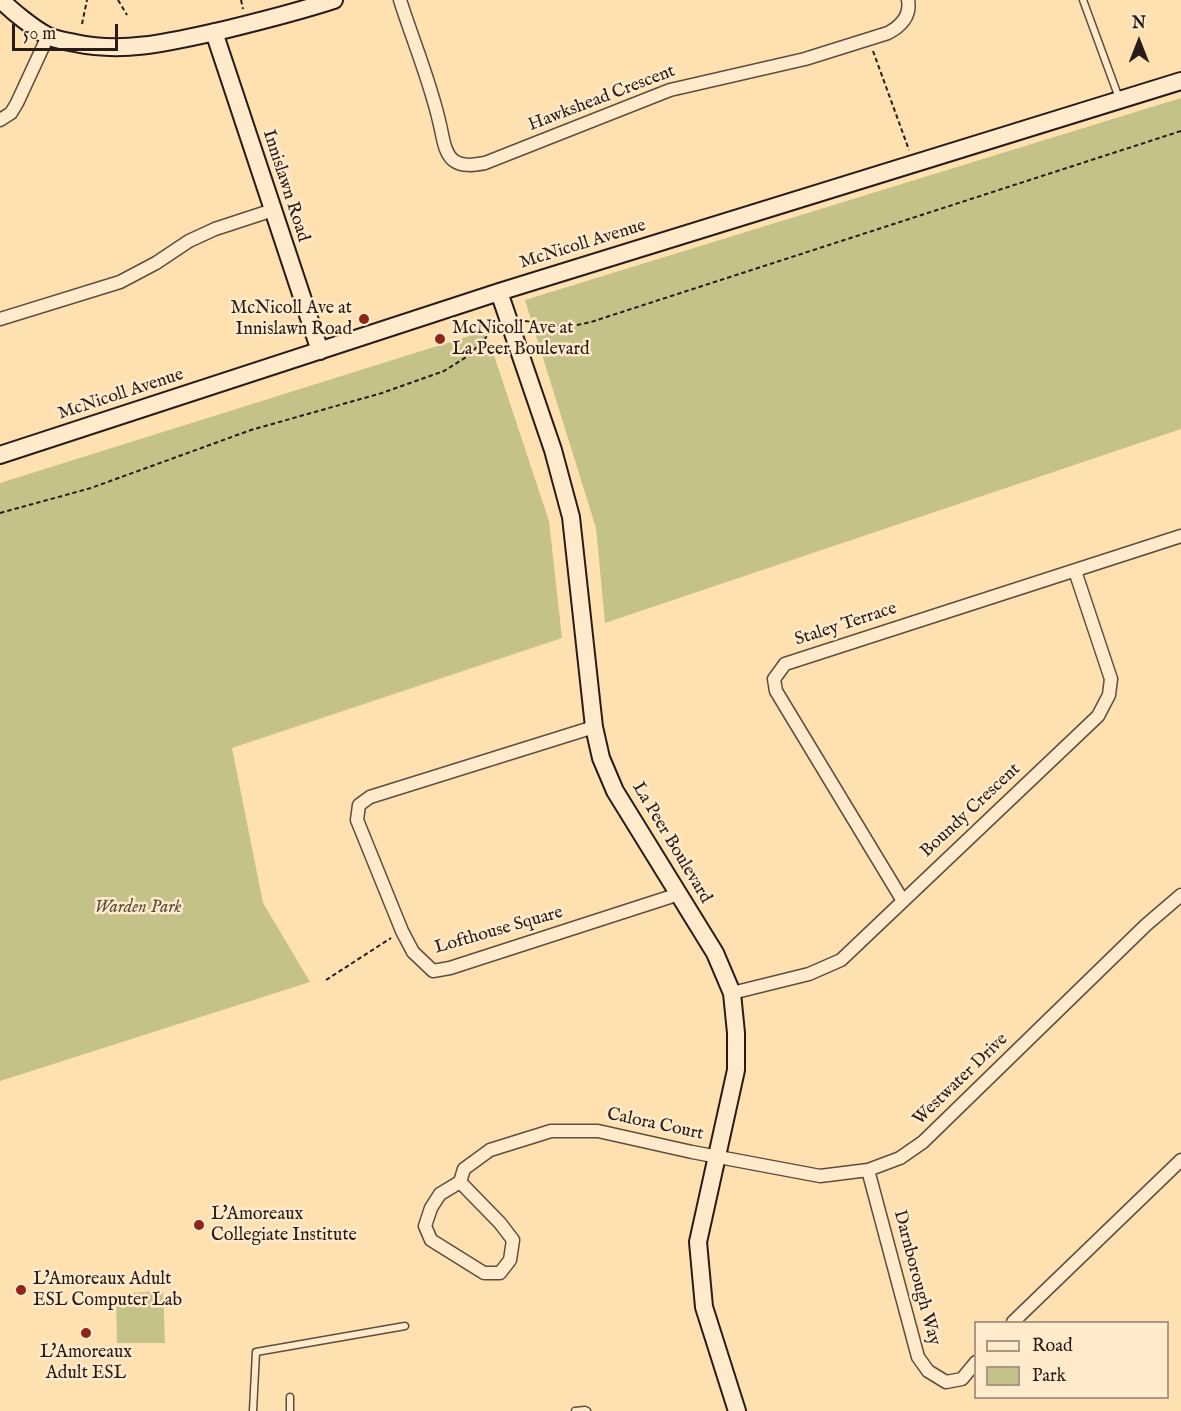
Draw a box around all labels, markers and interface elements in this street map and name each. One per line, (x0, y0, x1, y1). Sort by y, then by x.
scale bar (15, 12, 122, 50)
north arrow (1109, 12, 1169, 72)
text: N (1132, 14, 1146, 34)
text: 50 m (23, 23, 56, 46)
street label: Hawkshead Crescent (526, 61, 678, 137)
street label: Innislawn Road (257, 127, 313, 245)
street label: McNicoll Avenue (517, 216, 649, 274)
place label: McNicoll Ave at Innislawn Road (230, 298, 352, 340)
marker: McNicoll Ave at Innislawn Road (357, 312, 371, 326)
place label: McNicoll Ave at La Peer Boulevard (452, 318, 590, 360)
marker: McNicoll Ave at La Peer Boulevard (433, 332, 447, 346)
street label: McNicoll Avenue (56, 365, 186, 425)
street label: Staley Terrace (792, 598, 900, 652)
street label: Boundy Crescent (917, 759, 1025, 863)
street label: La Peer Boulevard (626, 778, 716, 908)
park label: Warden Park (95, 897, 181, 919)
street label: Lofthouse Square (432, 902, 566, 960)
street label: Westwater Drive (909, 1029, 1013, 1131)
street label: Calora Court (605, 1104, 705, 1146)
place label: L'Amoreaux Collegiate Institute (211, 1204, 357, 1246)
street label: Darnborough Way (888, 1208, 944, 1348)
marker: L'Amoreaux Collegiate Institute (192, 1218, 206, 1232)
place label: L'Amoreaux Adult ESL Computer Lab (33, 1269, 182, 1312)
marker: L'Amoreaux Adult ESL Computer Lab (14, 1283, 28, 1297)
legend (974, 1321, 1169, 1399)
marker: L'Amoreaux Adult ESL (79, 1326, 93, 1340)
text: Road (1032, 1335, 1073, 1358)
place label: L'Amoreaux Adult ESL (40, 1342, 132, 1384)
text: Park (1032, 1365, 1066, 1388)

